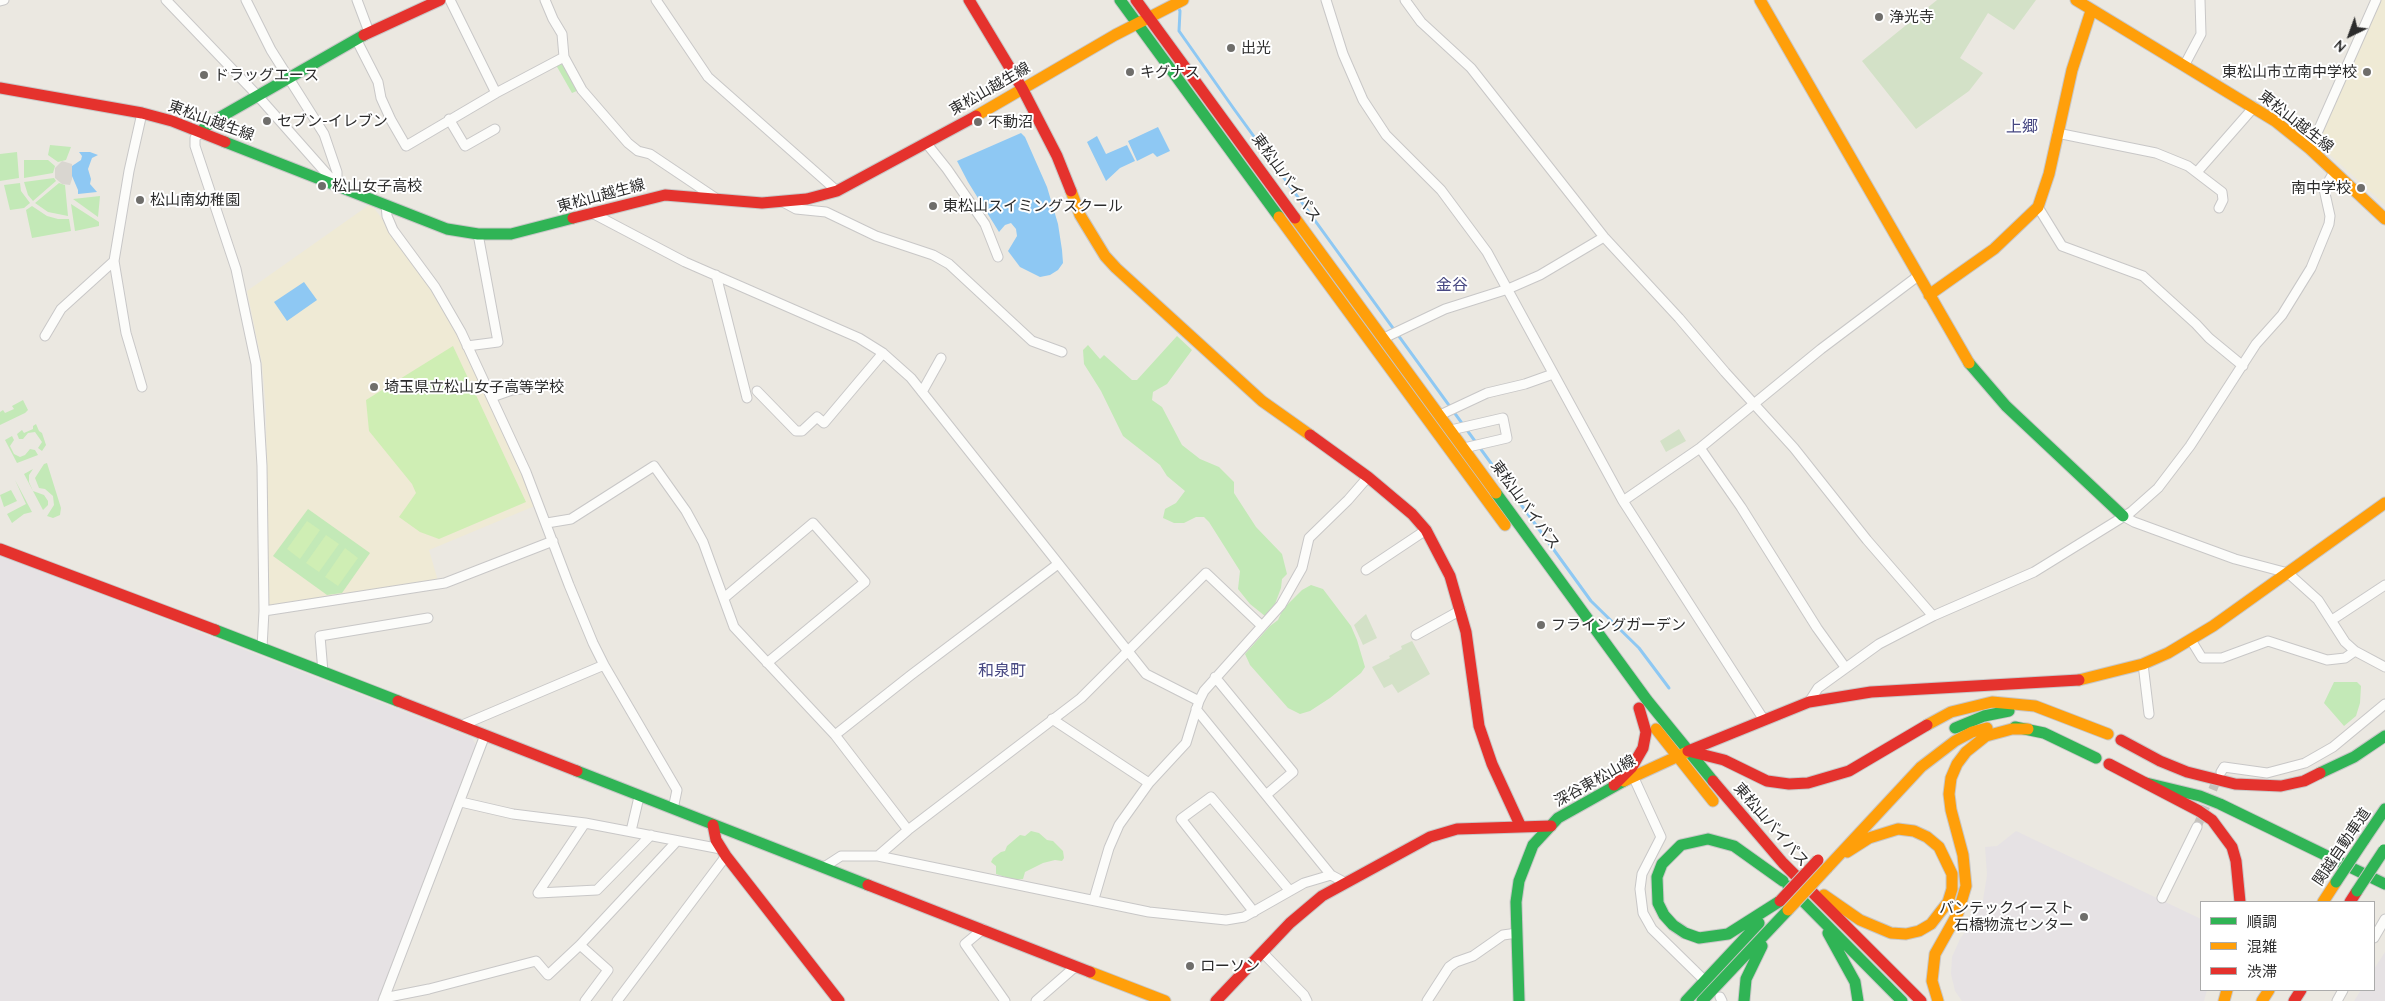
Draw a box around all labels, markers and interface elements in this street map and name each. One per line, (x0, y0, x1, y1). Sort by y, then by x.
place label: 浄光寺 (1889, 8, 1934, 26)
north arrow (2325, 10, 2375, 60)
marker: 浄光寺 (1873, 11, 1885, 23)
text: N (2330, 36, 2350, 56)
place label: 出光 (1241, 39, 1271, 57)
marker: 出光 (1225, 42, 1237, 54)
street label: 東松山越生線 (947, 59, 1033, 119)
place label: キグナス (1140, 63, 1200, 81)
place label: 東松山市立南中学校 (2222, 63, 2357, 81)
place label: ドラッグエース (214, 66, 319, 84)
marker: キグナス (1124, 66, 1136, 78)
marker: 東松山市立南中学校 (2361, 66, 2373, 78)
marker: ドラッグエース (198, 69, 210, 81)
street label: 東松山越生線 (2255, 87, 2337, 157)
street label: 東松山越生線 (166, 97, 256, 145)
place label: セブン-イレブン (277, 112, 388, 130)
place label: 不動沼 (988, 113, 1033, 131)
marker: セブン-イレブン (261, 115, 273, 127)
marker: 不動沼 (972, 116, 984, 128)
district label: 上郷 (2006, 117, 2038, 137)
street label: 東松山バイパス (1248, 130, 1324, 226)
street label: 東松山越生線 (555, 176, 647, 216)
place label: 松山女子高校 (332, 177, 422, 195)
place label: 南中学校 (2291, 179, 2351, 197)
marker: 松山女子高校 (316, 180, 328, 192)
marker: 南中学校 (2355, 182, 2367, 194)
place label: 松山南幼稚園 (150, 191, 240, 209)
marker: 松山南幼稚園 (134, 194, 146, 206)
place label: 東松山スイミングスクール (943, 197, 1123, 215)
marker: 東松山スイミングスクール (927, 200, 939, 212)
district label: 金谷 (1436, 275, 1468, 295)
place label: 埼玉県立松山女子高等学校 (384, 378, 564, 396)
marker: 埼玉県立松山女子高等学校 (368, 381, 380, 393)
street label: 東松山バイパス (1487, 457, 1563, 553)
place label: フライングガーデン (1551, 616, 1686, 634)
marker: フライングガーデン (1535, 619, 1547, 631)
district label: 和泉町 (978, 661, 1026, 681)
street label: 深谷東松山線 (1551, 751, 1639, 811)
street label: 東松山バイパス (1730, 779, 1812, 871)
street label: 関越自動車道 (2309, 805, 2375, 889)
place label: バンテックイースト 石橋物流センター (1939, 899, 2074, 934)
legend (2200, 901, 2375, 991)
marker: バンテックイースト 石橋物流センター (2078, 911, 2090, 923)
text: 順調 (2247, 912, 2277, 931)
text: 混雑 (2247, 937, 2277, 956)
place label: ローソン (1200, 957, 1260, 975)
marker: ローソン (1184, 960, 1196, 972)
text: 渋滞 (2247, 962, 2277, 981)

